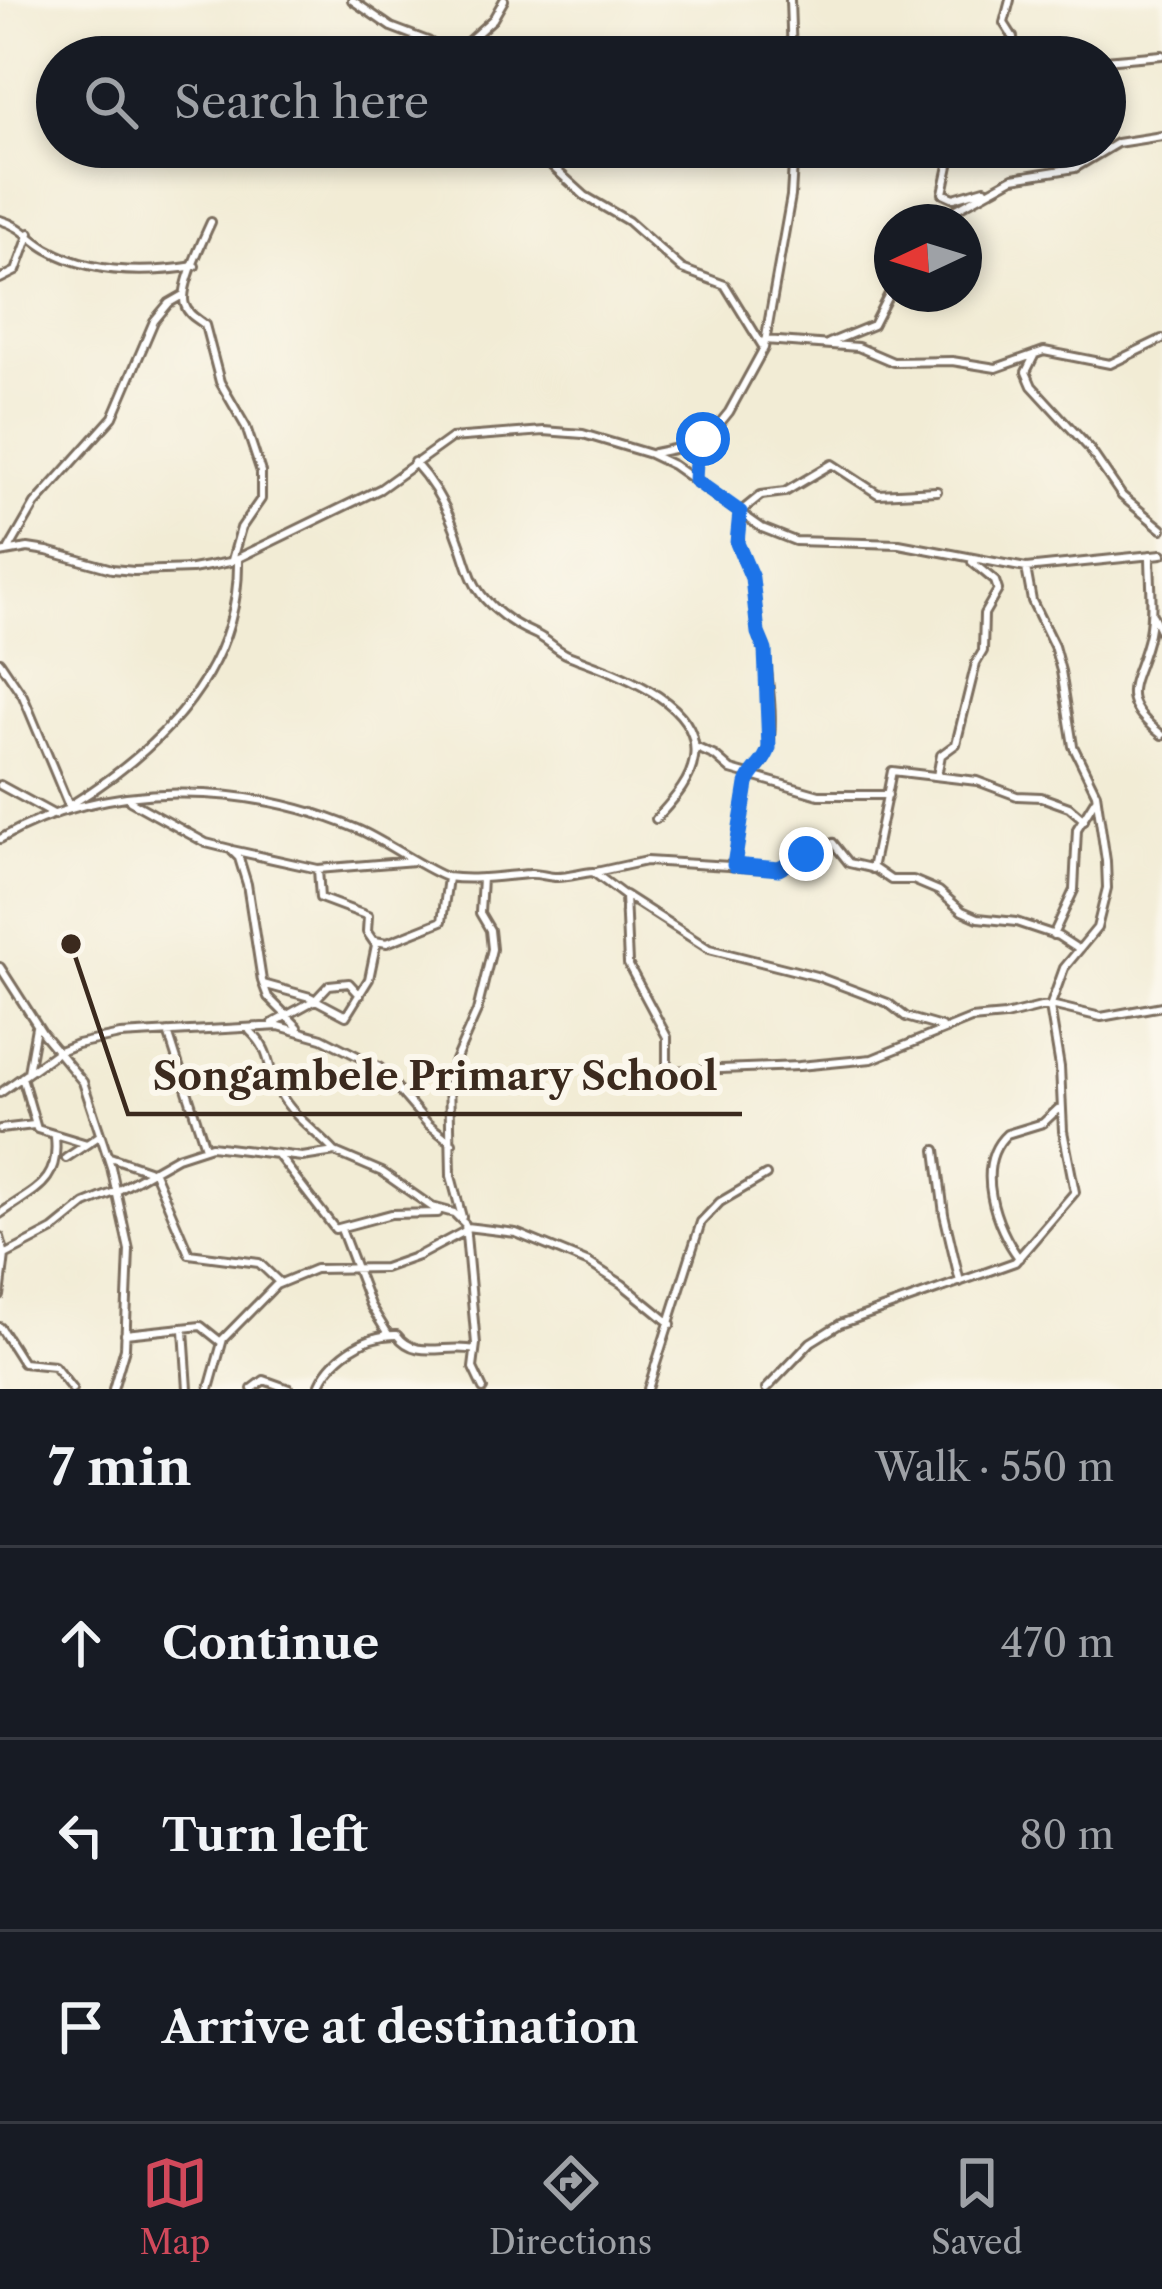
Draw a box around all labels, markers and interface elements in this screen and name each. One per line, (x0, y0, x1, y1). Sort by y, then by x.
search box (36, 36, 1126, 168)
icon: search (78, 69, 144, 135)
text: Search here (174, 74, 429, 130)
north arrow (874, 204, 982, 312)
route start (676, 412, 730, 466)
route end (779, 827, 833, 881)
callout: Songambele Primary School (128, 1039, 742, 1114)
text: Songambele Primary School (152, 1052, 718, 1100)
text: 7 min (48, 1436, 191, 1498)
text: Walk · 550 m (875, 1443, 1114, 1491)
icon: ahead (48, 1610, 114, 1676)
text: Continue (162, 1615, 379, 1671)
text: 470 m (1001, 1619, 1114, 1667)
icon: left (48, 1802, 114, 1868)
text: Turn left (162, 1807, 368, 1863)
text: 80 m (1019, 1811, 1114, 1859)
icon: arrive (48, 1994, 114, 2060)
text: Arrive at destination (162, 1999, 639, 2055)
tab: Map (139, 2150, 210, 2263)
tab: Directions (489, 2150, 652, 2263)
tab: Saved (931, 2150, 1023, 2263)

